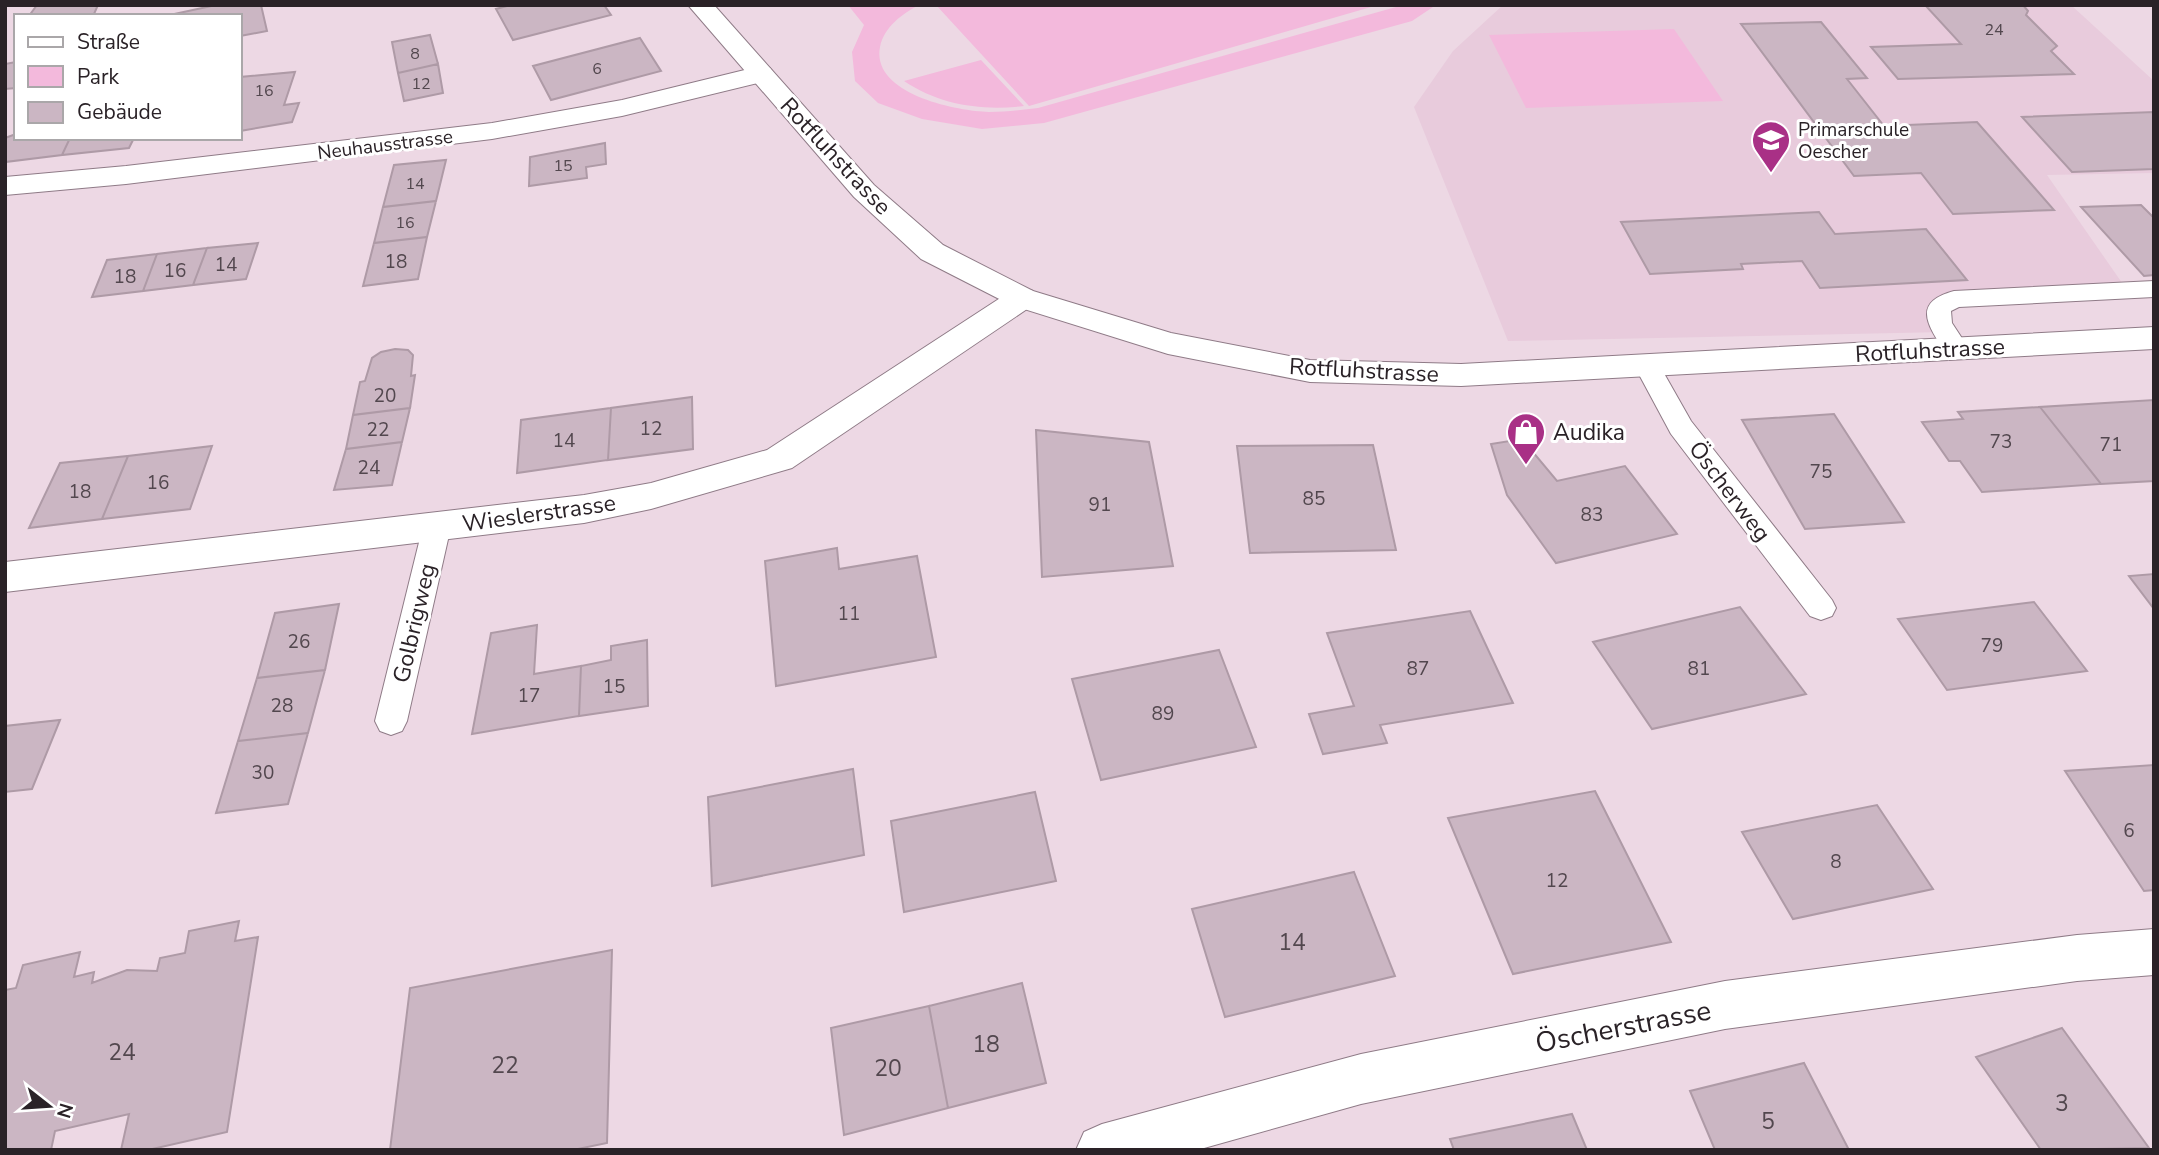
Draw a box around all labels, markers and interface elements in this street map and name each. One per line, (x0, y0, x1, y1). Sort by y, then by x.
legend (14, 14, 242, 140)
house number: 24 (1984, 19, 2004, 41)
text: Straße (77, 28, 140, 56)
house number: 8 (410, 43, 420, 65)
house number: 6 (592, 58, 602, 80)
text: Park (77, 63, 119, 91)
house number: 12 (411, 73, 431, 95)
house number: 16 (254, 80, 274, 102)
street label: Rotfluhstrasse (773, 91, 898, 222)
text: Gebäude (77, 98, 162, 126)
place label: Primarschule Oescher (1798, 117, 1909, 165)
school or university icon: Primarschule Oescher (1750, 119, 1792, 174)
street label: Neuhausstrasse (316, 124, 454, 166)
house number: 15 (553, 155, 573, 177)
house number: 14 (405, 173, 425, 195)
house number: 16 (395, 212, 415, 234)
house number: 18 (385, 249, 407, 275)
house number: 14 (215, 252, 237, 278)
house number: 16 (164, 258, 186, 284)
house number: 18 (114, 264, 136, 290)
street label: Rotfluhstrasse (1854, 331, 2006, 370)
street label: Rotfluhstrasse (1288, 351, 1440, 390)
house number: 20 (374, 383, 396, 409)
shop icon: Audika (1505, 411, 1547, 466)
house number: 12 (640, 416, 662, 442)
house number: 22 (367, 417, 389, 443)
place label: Audika (1553, 417, 1625, 448)
house number: 14 (553, 428, 575, 454)
house number: 73 (1990, 429, 2012, 455)
house number: 71 (2100, 432, 2122, 458)
street label: Öscherweg (1682, 435, 1778, 548)
house number: 24 (358, 455, 380, 481)
house number: 75 (1810, 459, 1832, 485)
house number: 16 (147, 470, 169, 496)
house number: 18 (69, 479, 91, 505)
house number: 85 (1303, 486, 1325, 512)
street label: Wieslerstrasse (460, 487, 618, 540)
house number: 91 (1089, 492, 1111, 518)
house number: 83 (1581, 502, 1603, 528)
street label: Golbrigweg (386, 560, 443, 686)
house number: 11 (838, 601, 860, 627)
house number: 26 (288, 629, 310, 655)
house number: 79 (1981, 633, 2003, 659)
house number: 87 (1407, 656, 1429, 682)
house number: 81 (1688, 656, 1710, 682)
house number: 15 (603, 674, 625, 700)
house number: 17 (518, 683, 540, 709)
house number: 28 (271, 693, 293, 719)
house number: 89 (1152, 701, 1174, 727)
house number: 30 (252, 760, 274, 786)
house number: 6 (2123, 818, 2135, 844)
house number: 8 (1830, 849, 1842, 875)
house number: 12 (1546, 868, 1568, 894)
house number: 14 (1278, 927, 1306, 958)
street label: Öscherstrasse (1532, 991, 1714, 1063)
house number: 18 (972, 1029, 1000, 1060)
house number: 24 (108, 1037, 136, 1068)
house number: 22 (491, 1050, 519, 1081)
house number: 20 (874, 1053, 902, 1084)
north arrow (14, 1071, 84, 1141)
house number: 3 (2055, 1088, 2069, 1119)
text: N (50, 1100, 79, 1121)
house number: 5 (1761, 1106, 1775, 1137)

